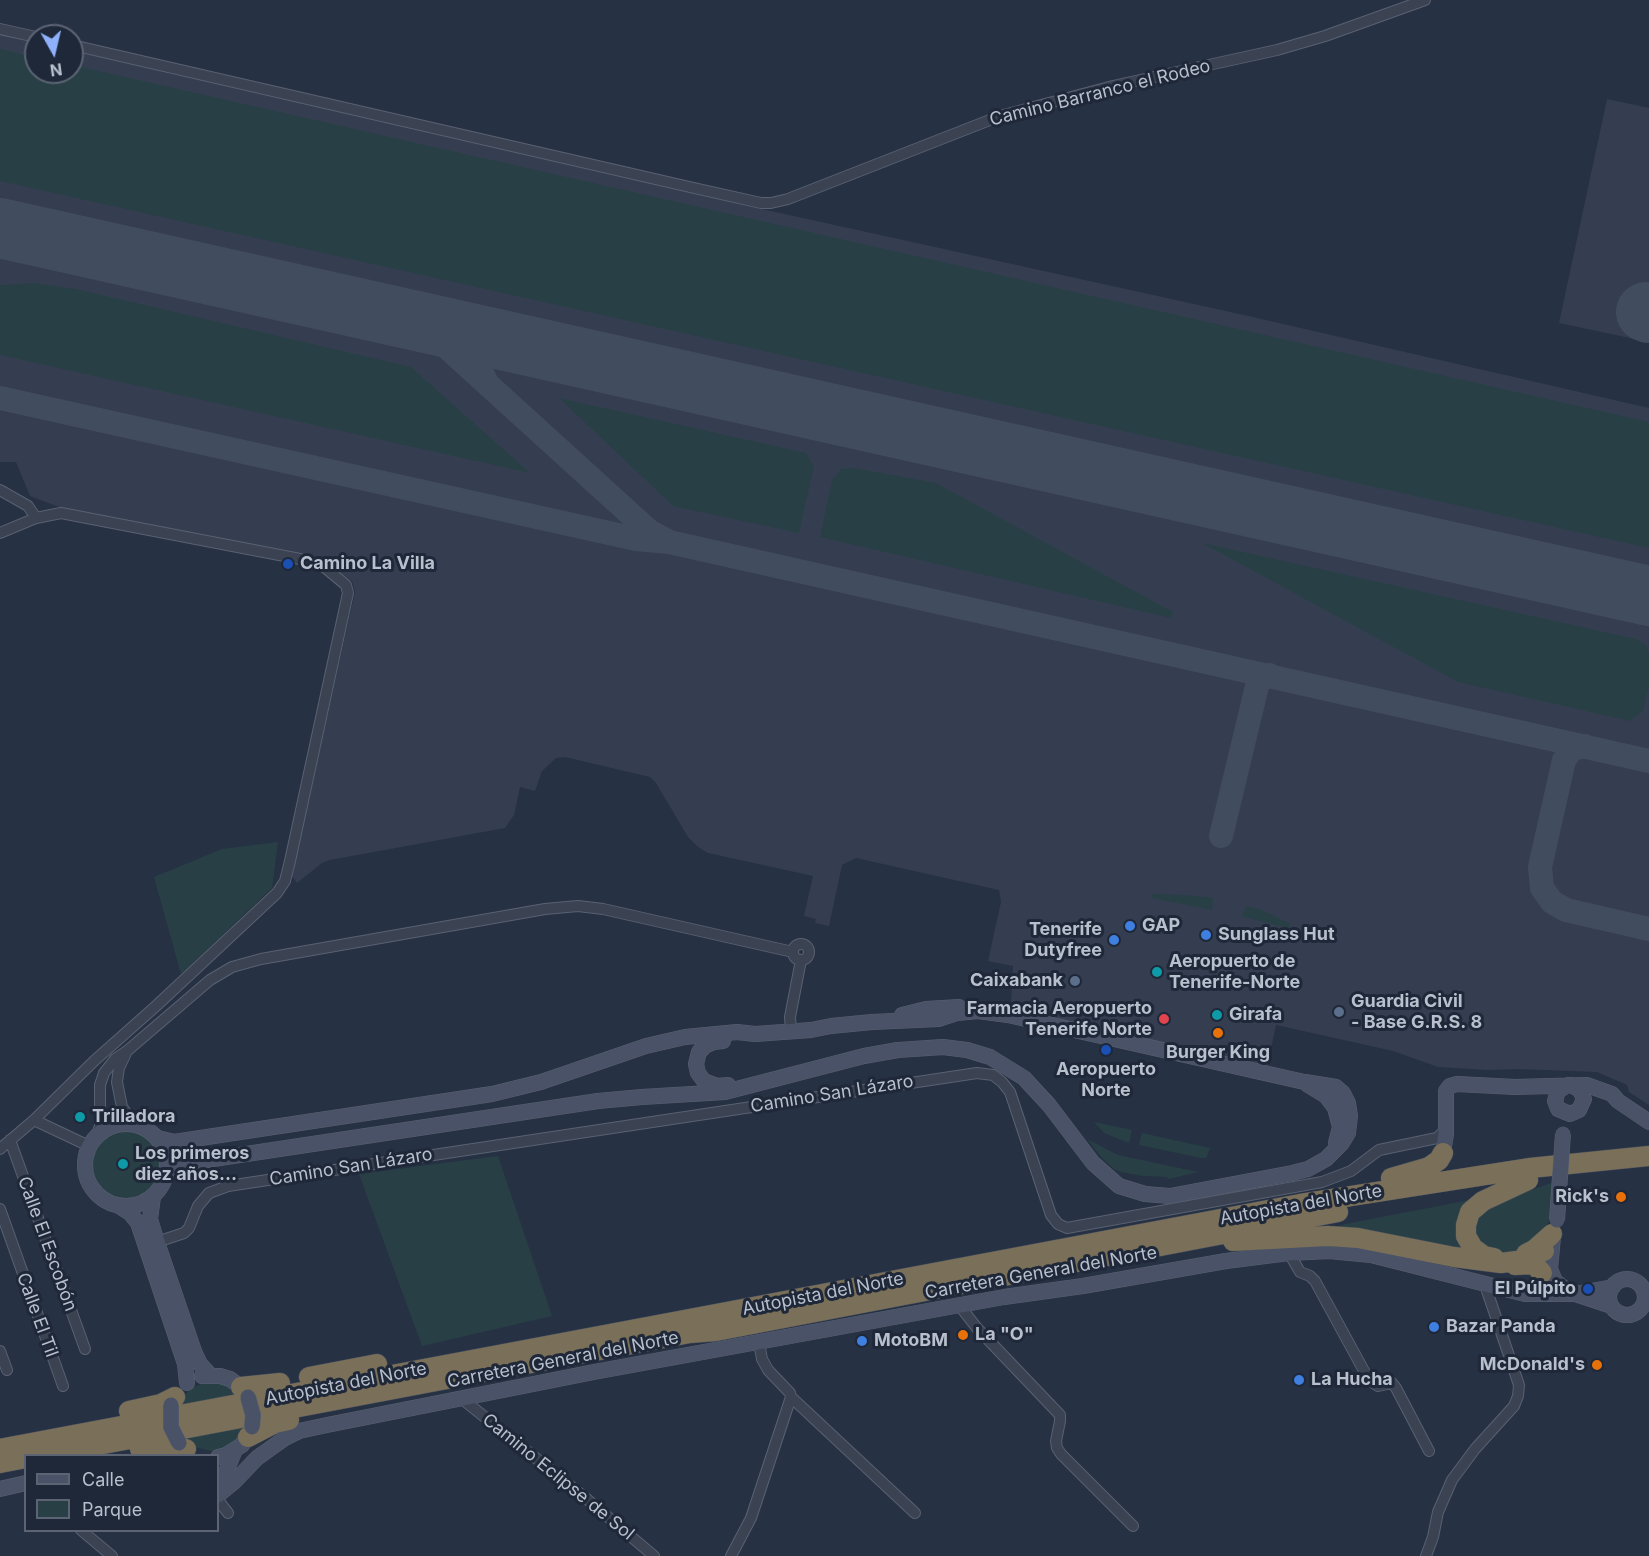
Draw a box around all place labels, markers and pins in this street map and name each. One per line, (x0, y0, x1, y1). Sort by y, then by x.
place label: Camino La Villa (300, 553, 435, 575)
marker: Camino La Villa (281, 557, 295, 571)
place label: GAP (1142, 915, 1180, 937)
place label: Tenerife Dutyfree (1024, 919, 1102, 962)
marker: GAP (1123, 919, 1137, 933)
place label: Sunglass Hut (1218, 924, 1335, 946)
marker: Sunglass Hut (1199, 928, 1213, 942)
marker: Tenerife Dutyfree (1107, 933, 1121, 947)
place label: Aeropuerto de Tenerife-Norte (1169, 951, 1300, 994)
marker: Aeropuerto de Tenerife-Norte (1150, 965, 1164, 979)
place label: Caixabank (970, 970, 1063, 992)
marker: Caixabank (1068, 974, 1082, 988)
place label: Guardia Civil - Base G.R.S. 8 (1351, 991, 1482, 1034)
place label: Farmacia Aeropuerto Tenerife Norte (967, 998, 1152, 1040)
place label: Girafa (1229, 1004, 1282, 1026)
marker: Guardia Civil - Base G.R.S. 8 (1332, 1005, 1346, 1019)
marker: Girafa (1210, 1008, 1224, 1022)
marker: Farmacia Aeropuerto Tenerife Norte (1157, 1012, 1171, 1026)
marker: Burger King (1211, 1026, 1225, 1040)
place label: Burger King (1166, 1042, 1270, 1064)
marker: Aeropuerto Norte (1099, 1043, 1113, 1057)
place label: Aeropuerto Norte (1056, 1059, 1156, 1102)
place label: Trilladora (92, 1106, 175, 1128)
marker: Trilladora (73, 1110, 87, 1124)
place label: Los primeros diez años... (135, 1143, 249, 1186)
marker: Los primeros diez años... (116, 1157, 130, 1171)
place label: Rick's (1555, 1186, 1609, 1208)
marker: Rick's (1614, 1190, 1628, 1204)
place label: El Púlpito (1494, 1278, 1576, 1300)
marker: El Púlpito (1581, 1282, 1595, 1296)
place label: Bazar Panda (1446, 1316, 1556, 1338)
marker: Bazar Panda (1427, 1320, 1441, 1334)
place label: La "O" (975, 1324, 1034, 1346)
marker: La "O" (956, 1328, 970, 1342)
place label: MotoBM (874, 1330, 948, 1352)
marker: MotoBM (855, 1334, 869, 1348)
place label: McDonald's (1480, 1354, 1585, 1376)
marker: McDonald's (1590, 1358, 1604, 1372)
place label: La Hucha (1311, 1369, 1393, 1391)
marker: La Hucha (1292, 1373, 1306, 1387)

